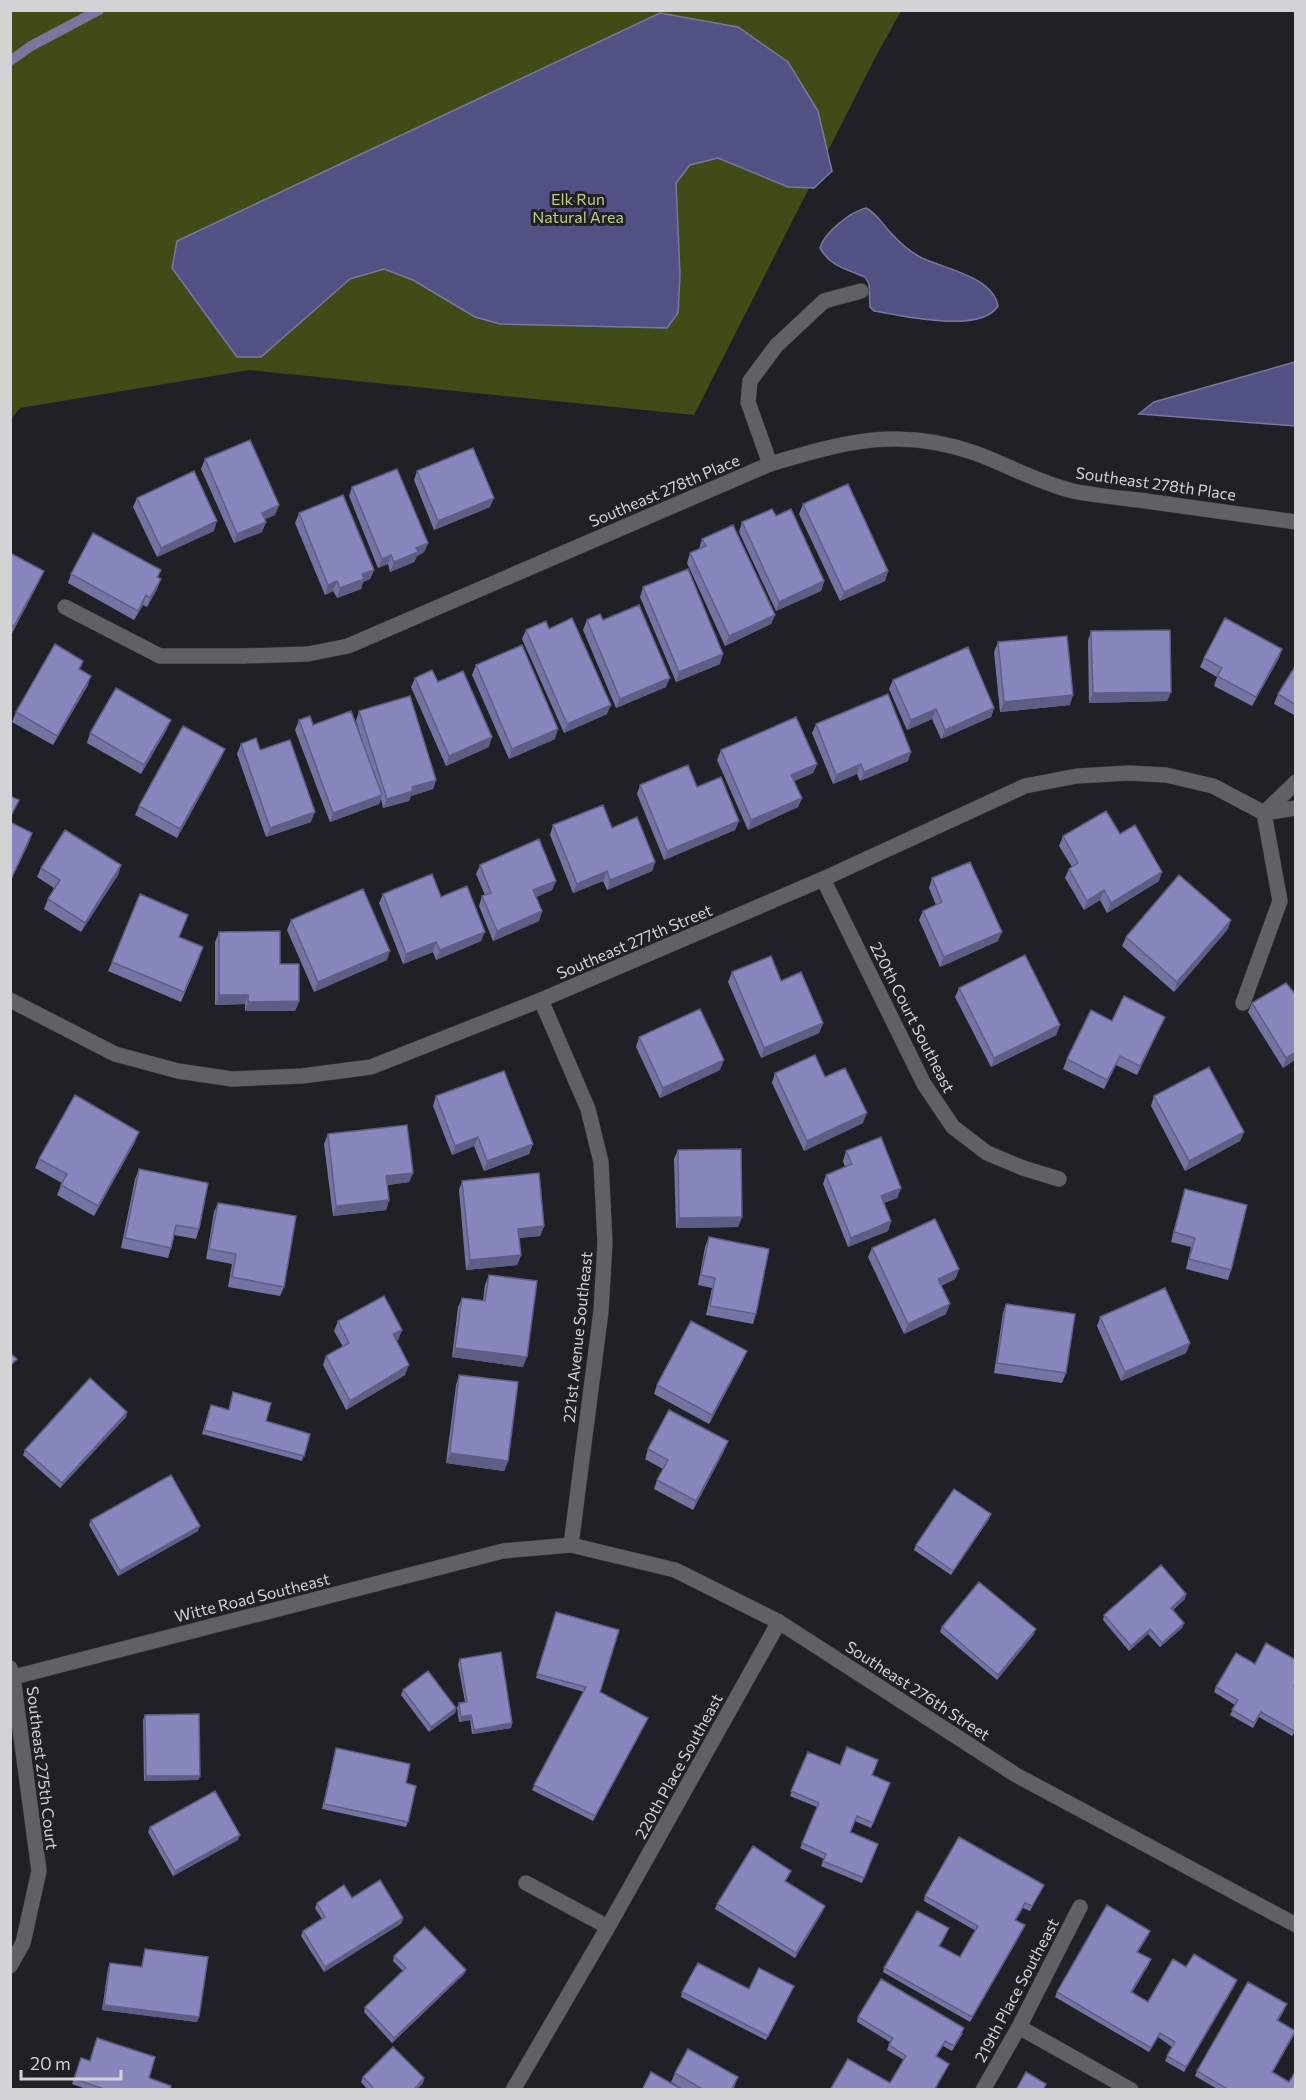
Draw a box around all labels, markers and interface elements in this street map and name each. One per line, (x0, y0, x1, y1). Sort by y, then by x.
park label: Elk Run Natural Area (532, 189, 624, 226)
street label: Southeast 278th Place (586, 450, 742, 530)
street label: Southeast 278th Place (1075, 462, 1237, 504)
street label: Southeast 277th Street (553, 899, 715, 982)
street label: 220th Court Southeast (867, 938, 959, 1096)
street label: 221st Avenue Southeast (559, 1250, 595, 1424)
street label: Witte Road Southeast (172, 1568, 332, 1626)
street label: Southeast 276th Street (842, 1636, 994, 1744)
street label: Southeast 275th Court (24, 1685, 63, 1851)
street label: 220th Place Southeast (630, 1690, 726, 1842)
street label: 219th Place Southeast (970, 1914, 1062, 2065)
scale bar (21, 2043, 122, 2081)
text: 20 m (30, 2052, 71, 2074)

